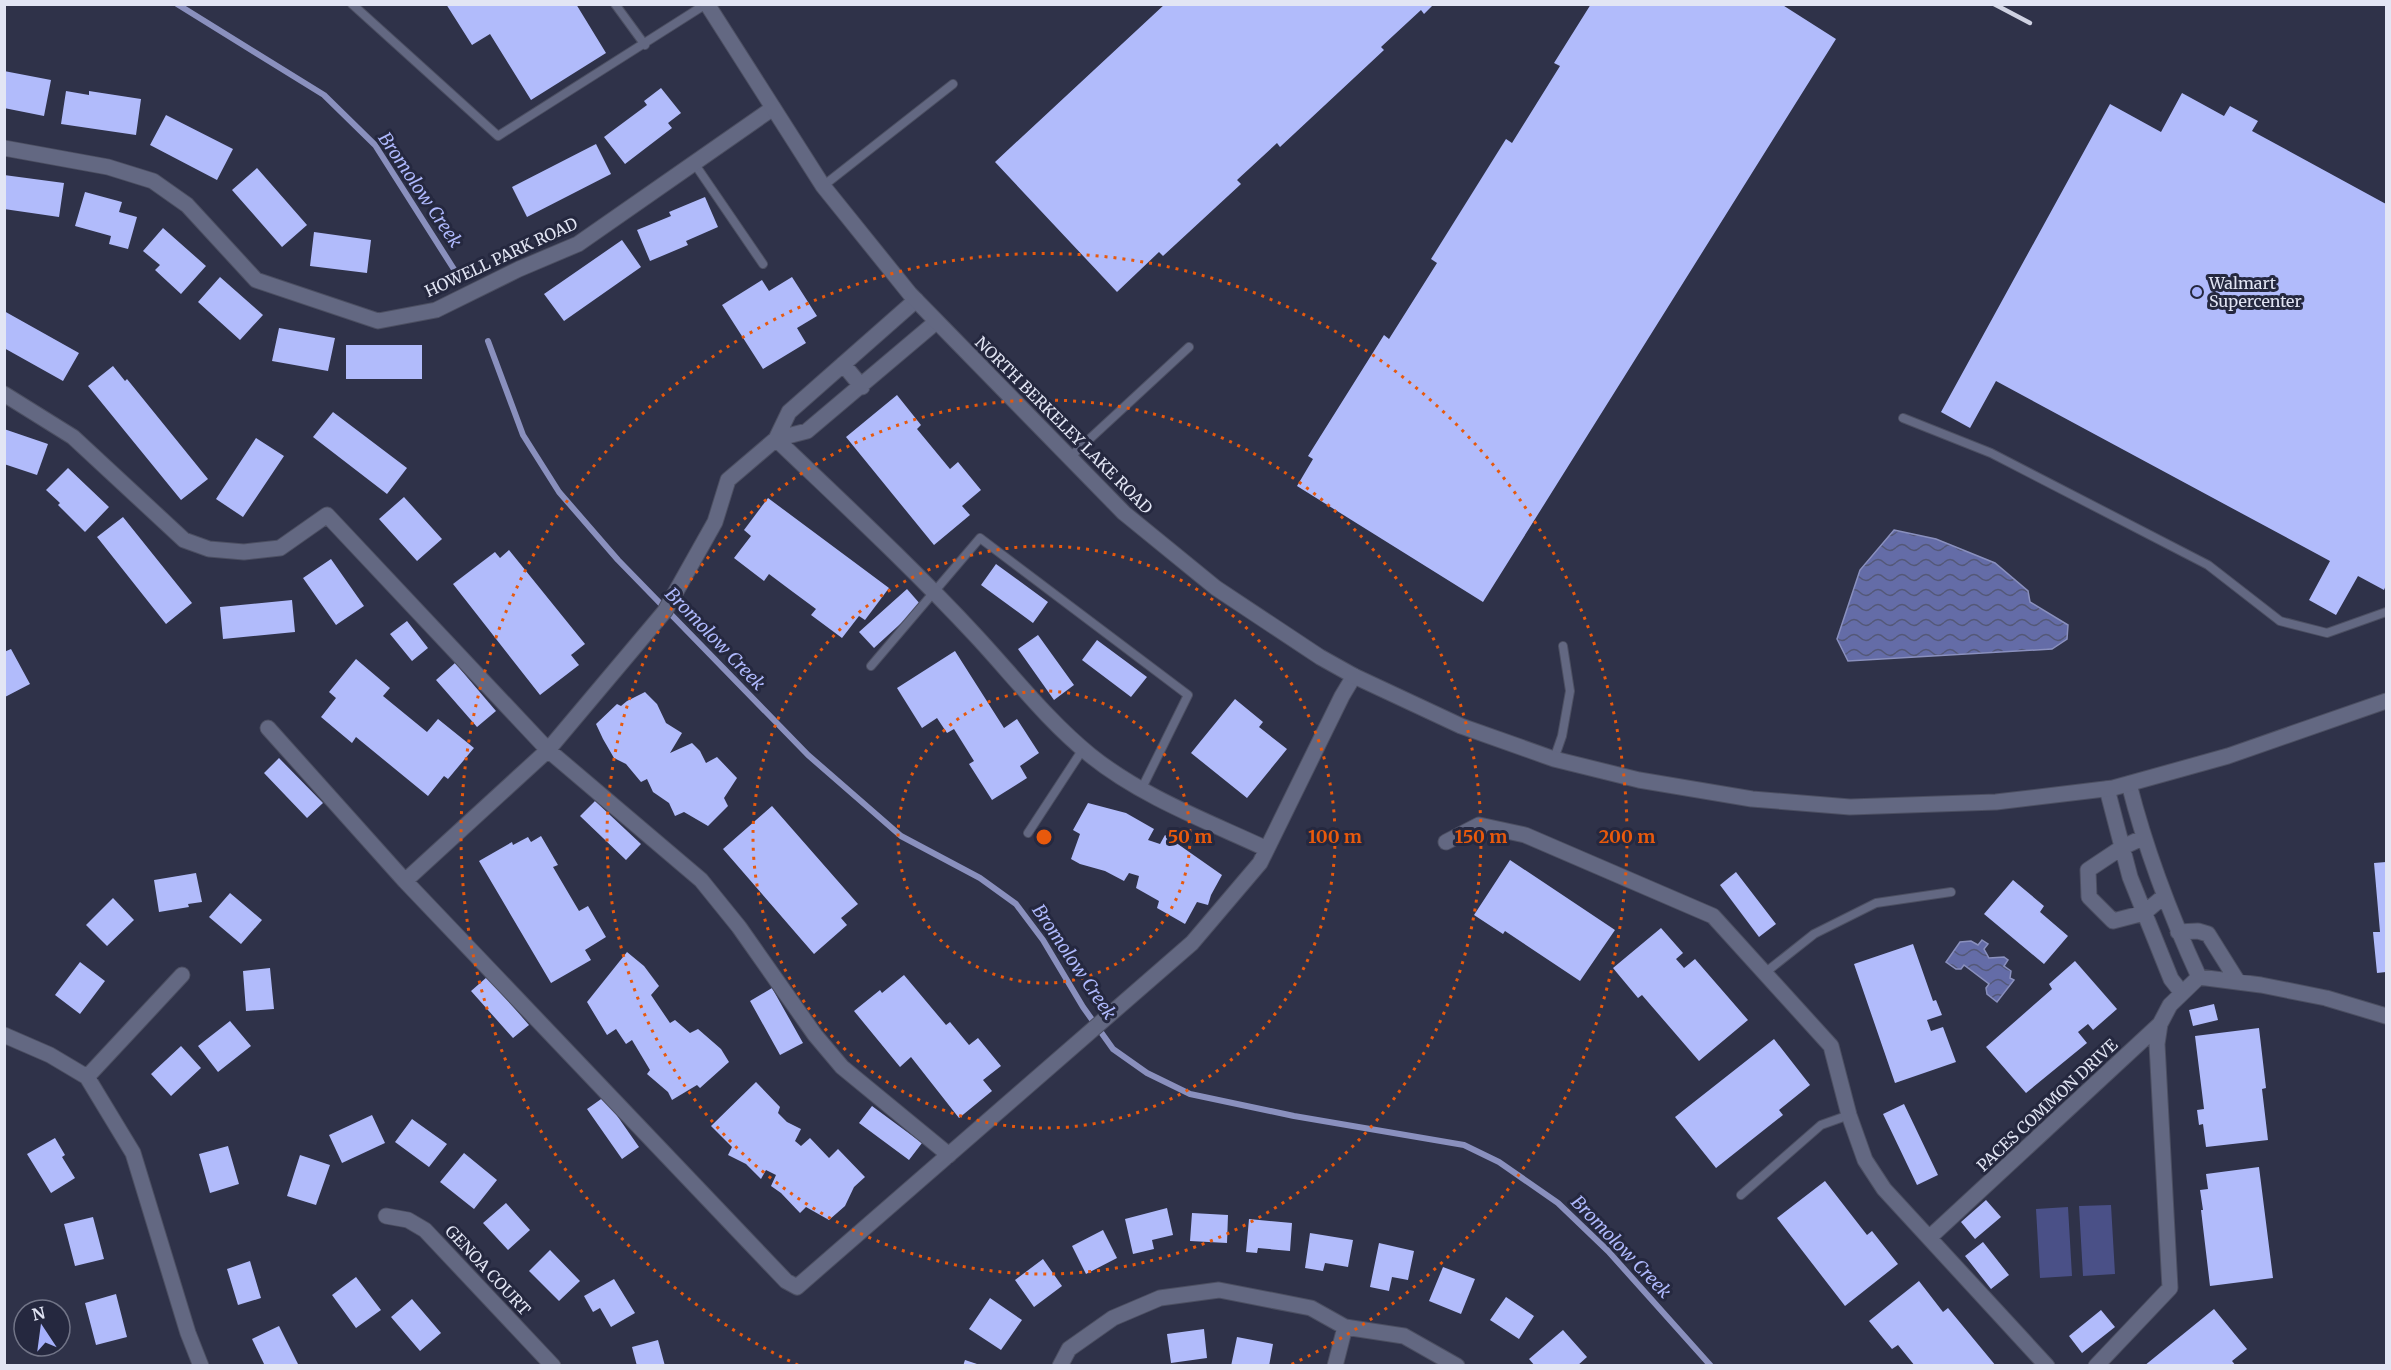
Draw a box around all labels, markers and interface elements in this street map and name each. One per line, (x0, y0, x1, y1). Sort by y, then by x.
water label: Bromolow Creek (373, 128, 468, 252)
street label: HOWELL PARK ROAD (421, 213, 581, 301)
place label: Walmart Supercenter (2208, 273, 2302, 311)
marker: Walmart Supercenter (2190, 285, 2204, 299)
street label: NORTH BERKELEY LAKE ROAD (971, 332, 1157, 518)
water label: Bromolow Creek (660, 582, 770, 695)
text: 50 m (1168, 825, 1212, 848)
text: 100 m (1308, 825, 1362, 848)
text: 150 m (1455, 825, 1507, 848)
text: 200 m (1599, 825, 1655, 848)
centre of rings (1034, 827, 1054, 847)
water label: Bromolow Creek (1027, 900, 1122, 1024)
street label: PACES COMMON DRIVE (1973, 1034, 2122, 1175)
water label: Bromolow Creek (1566, 1190, 1676, 1303)
street label: GENOA COURT (441, 1221, 535, 1319)
north arrow (12, 1298, 72, 1358)
text: N (30, 1302, 47, 1325)

